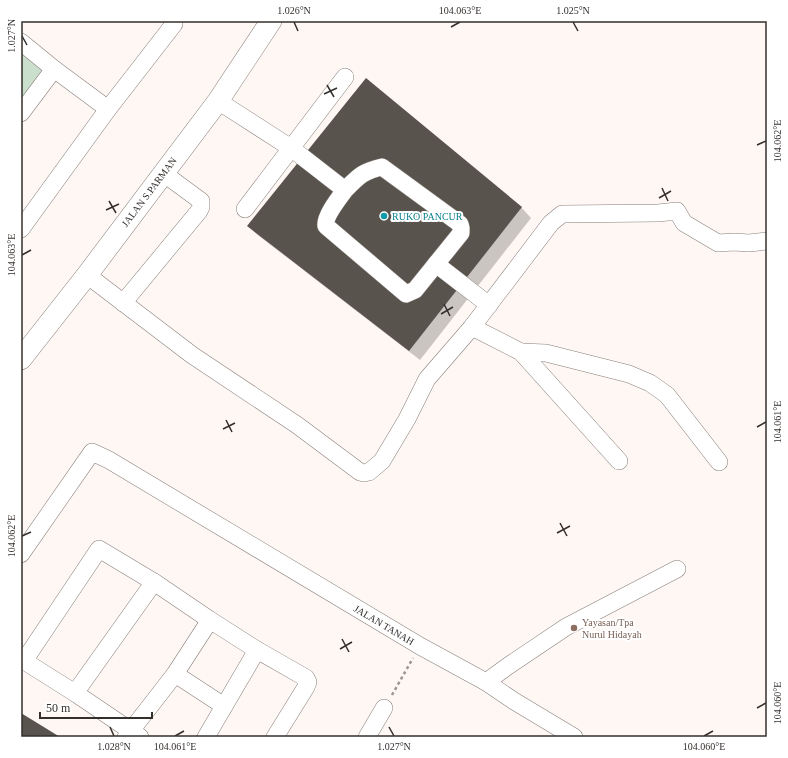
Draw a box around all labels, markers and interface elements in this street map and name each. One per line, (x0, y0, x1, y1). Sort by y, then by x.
text: 1.026°N (277, 5, 311, 16)
text: 104.063°E (439, 5, 481, 16)
text: 1.025°N (556, 5, 590, 16)
text: 1.027°N (6, 19, 17, 53)
text: 104.062°E (772, 120, 783, 162)
street label: JALAN S.PARMAN (119, 155, 179, 229)
marker: RUKO PANCUR (379, 211, 389, 221)
place label: RUKO PANCUR (392, 211, 463, 222)
text: 104.063°E (6, 234, 17, 276)
text: 104.061°E (772, 401, 783, 443)
text: 104.062°E (6, 515, 17, 557)
street label: JALAN TANAH (352, 603, 416, 647)
place label: Yayasan/Tpa Nurul Hidayah (582, 617, 642, 640)
marker: Yayasan/Tpa Nurul Hidayah (569, 623, 579, 633)
text: 104.060°E (772, 682, 783, 724)
scale bar (40, 694, 152, 720)
text: 50 m (46, 701, 71, 715)
text: 1.028°N (97, 741, 131, 752)
text: 104.061°E (154, 741, 196, 752)
text: 1.027°N (377, 741, 411, 752)
text: 104.060°E (683, 741, 725, 752)

